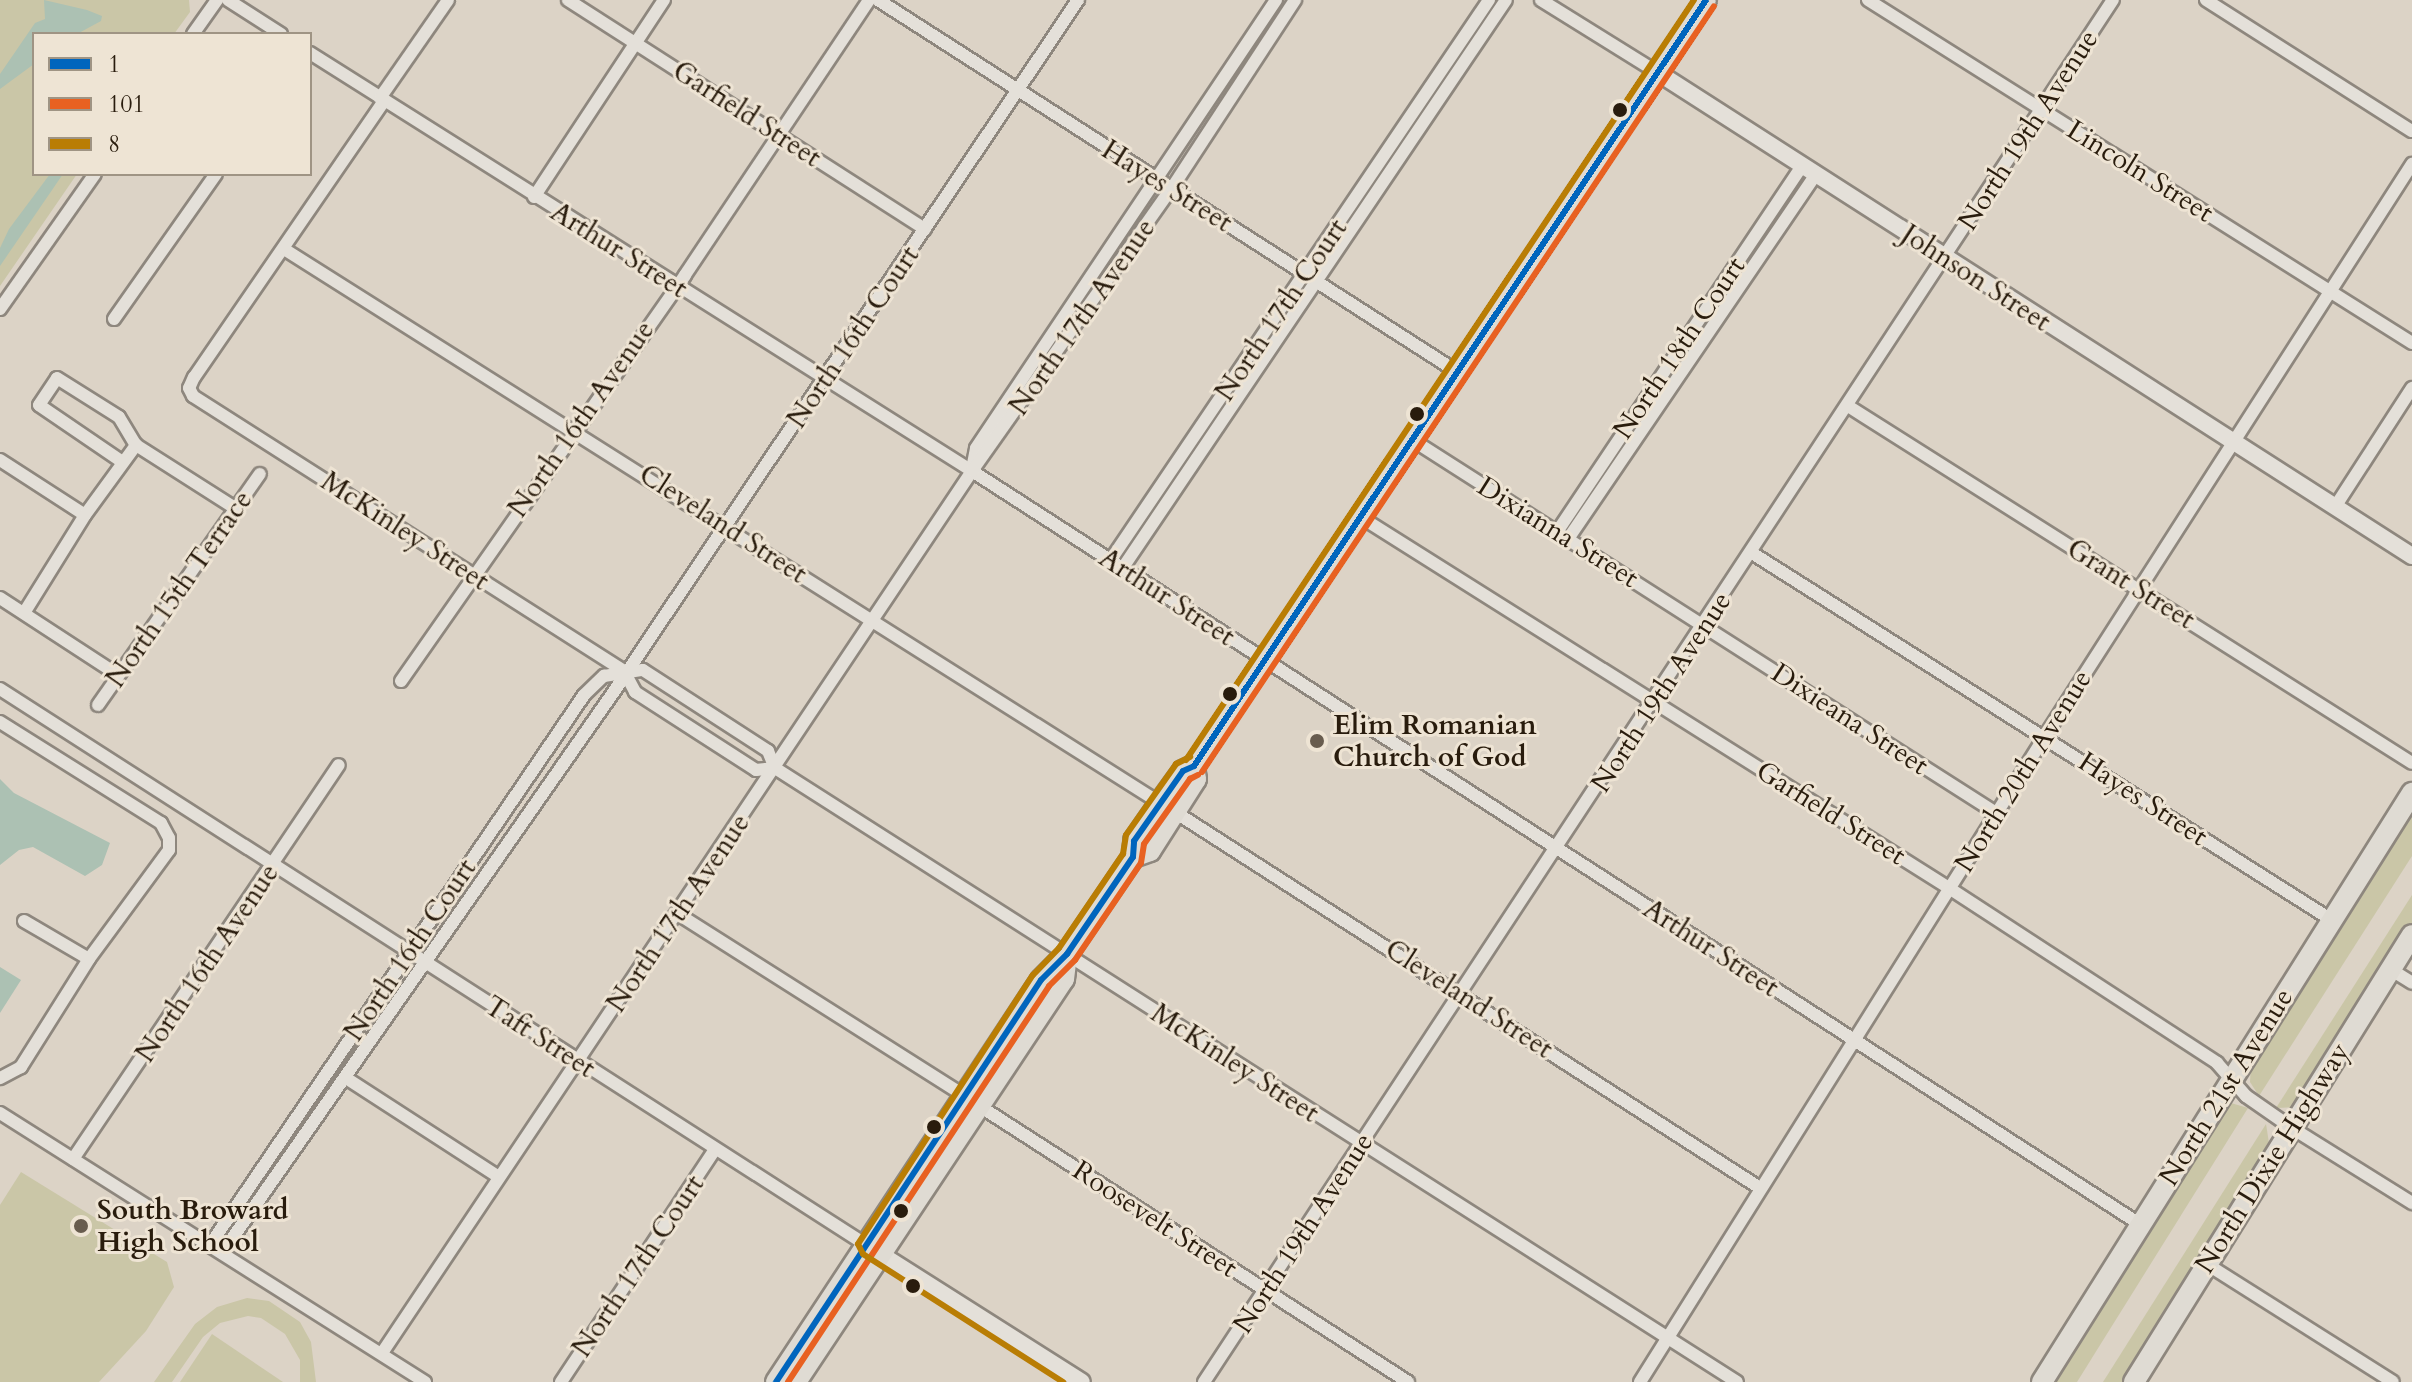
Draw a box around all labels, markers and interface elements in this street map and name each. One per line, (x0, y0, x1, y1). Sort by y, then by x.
street label: North 19th Avenue (1951, 23, 2105, 237)
legend (32, 32, 312, 176)
text: 1 (108, 48, 120, 81)
street label: Garfield Street (667, 54, 827, 174)
text: 101 (108, 88, 145, 121)
unlabelled marker (1612, 102, 1628, 118)
street label: Lincoln Street (2060, 113, 2220, 229)
text: 8 (108, 128, 120, 161)
street label: Hayes Street (1096, 133, 1238, 239)
street label: Arthur Street (544, 195, 694, 305)
street label: North 17th Avenue (1002, 212, 1162, 422)
street label: North 17th Court (1208, 213, 1354, 407)
street label: Johnson Street (1895, 217, 2057, 339)
street label: North 16th Court (780, 240, 926, 434)
street label: North 18th Court (1606, 251, 1752, 445)
street label: North 16th Avenue (501, 314, 661, 524)
unlabelled marker (1409, 406, 1425, 422)
street label: Cleveland Street (633, 457, 813, 591)
street label: McKinley Street (315, 464, 495, 598)
street label: Dixianna Street (1471, 469, 1645, 595)
street label: North 15th Terrace (99, 484, 259, 694)
street label: Grant Street (2061, 532, 2201, 636)
street label: Arthur Street (1093, 541, 1241, 653)
street label: North 19th Avenue (1584, 585, 1738, 799)
street label: Dixieana Street (1765, 656, 1935, 782)
street label: North 20th Avenue (1947, 664, 2099, 878)
unlabelled marker (1222, 686, 1238, 702)
place label: Elim Romanian Church of God (1333, 708, 1537, 774)
marker: Elim Romanian Church of God (1308, 732, 1326, 750)
street label: Hayes Street (2072, 745, 2214, 853)
street label: Garfield Street (1750, 754, 1912, 872)
street label: North 17th Avenue (599, 807, 757, 1019)
street label: North 16th Court (337, 853, 483, 1047)
street label: North 16th Avenue (128, 857, 286, 1069)
street label: Arthur Street (1637, 892, 1785, 1004)
street label: Cleveland Street (1379, 932, 1559, 1066)
street label: North 21st Avenue (2152, 982, 2300, 1192)
street label: Taft Street (478, 989, 602, 1085)
street label: McKinley Street (1145, 996, 1325, 1130)
street label: North Dixie Highway (2187, 1037, 2357, 1279)
unlabelled marker (926, 1119, 942, 1135)
street label: North 19th Avenue (1226, 1126, 1380, 1340)
street label: Roosevelt Street (1066, 1153, 1244, 1285)
street label: North 17th Court (565, 1169, 711, 1363)
place label: South Broward High School (97, 1193, 289, 1259)
unlabelled marker (893, 1203, 909, 1219)
marker: South Broward High School (72, 1217, 90, 1235)
unlabelled marker (905, 1278, 921, 1294)

